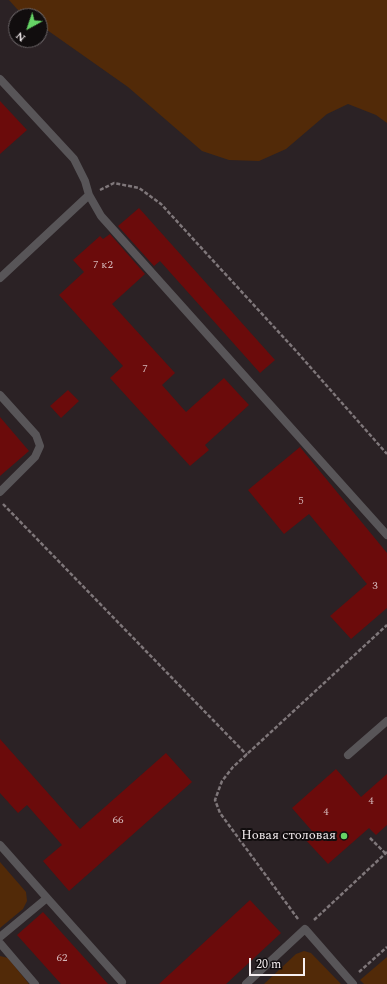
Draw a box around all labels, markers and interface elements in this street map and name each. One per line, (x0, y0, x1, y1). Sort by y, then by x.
north arrow (8, 8, 48, 48)
text: N (12, 27, 30, 46)
house number: 7 к2 (93, 259, 113, 273)
house number: 7 (142, 363, 148, 377)
house number: 5 (298, 495, 304, 509)
house number: 3 (372, 580, 378, 594)
house number: 4 (368, 795, 374, 809)
house number: 4 (323, 806, 329, 820)
house number: 66 (113, 814, 123, 828)
place label: Новая столовая (241, 828, 336, 844)
marker: Новая столовая (339, 831, 349, 841)
scale bar (251, 950, 307, 976)
house number: 62 (57, 952, 67, 966)
text: 20 m (256, 955, 281, 974)

